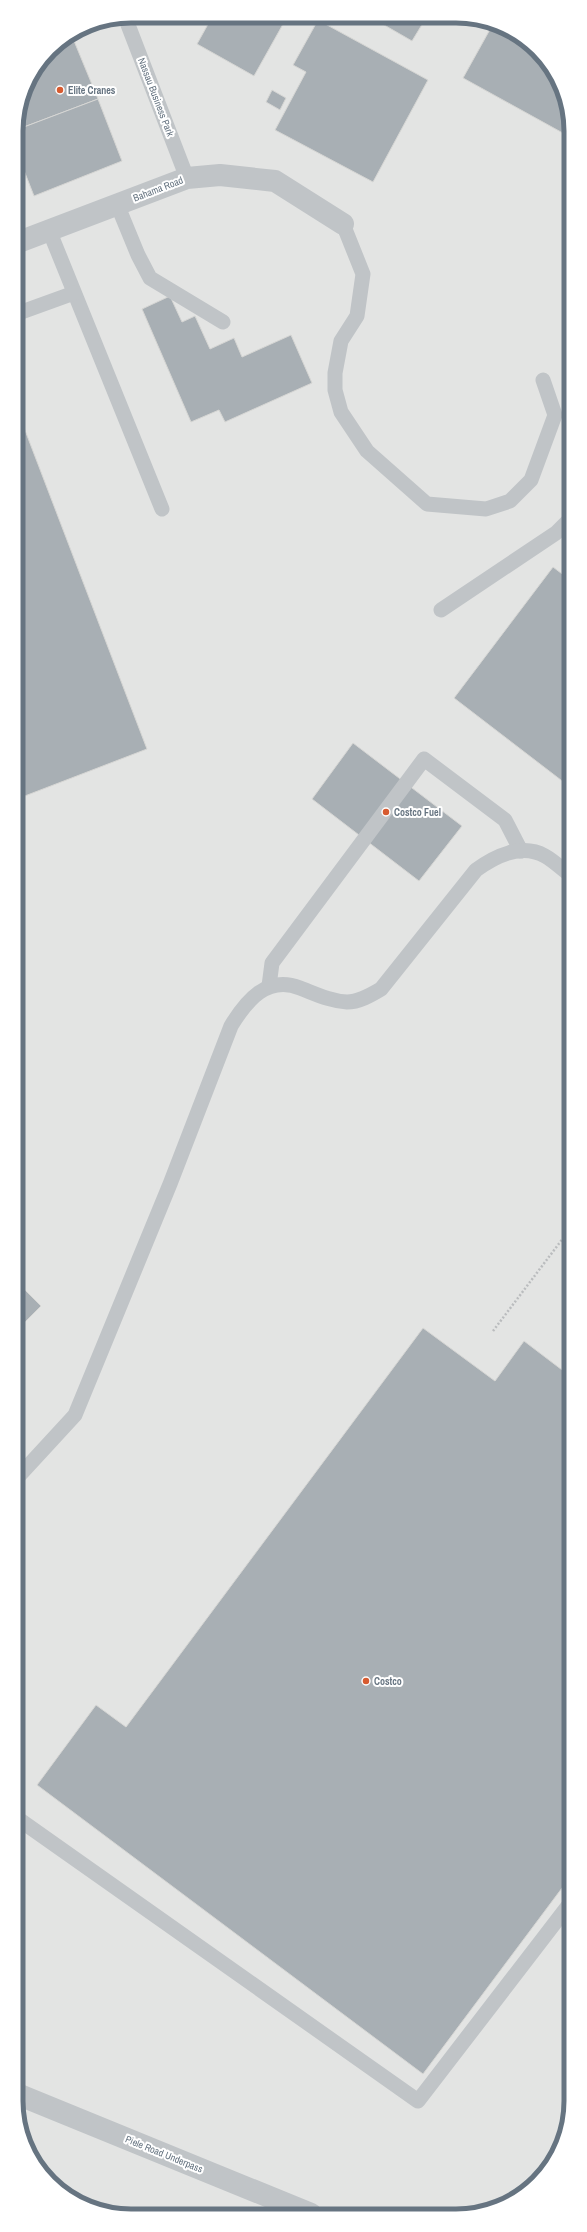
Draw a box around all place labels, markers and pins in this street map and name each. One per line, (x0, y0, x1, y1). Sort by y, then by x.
place label: Elite Cranes (68, 84, 116, 97)
marker: Elite Cranes (55, 85, 65, 95)
place label: Costco Fuel (394, 806, 441, 819)
marker: Costco Fuel (381, 807, 391, 817)
place label: Costco (374, 1675, 402, 1688)
marker: Costco (361, 1676, 371, 1686)

